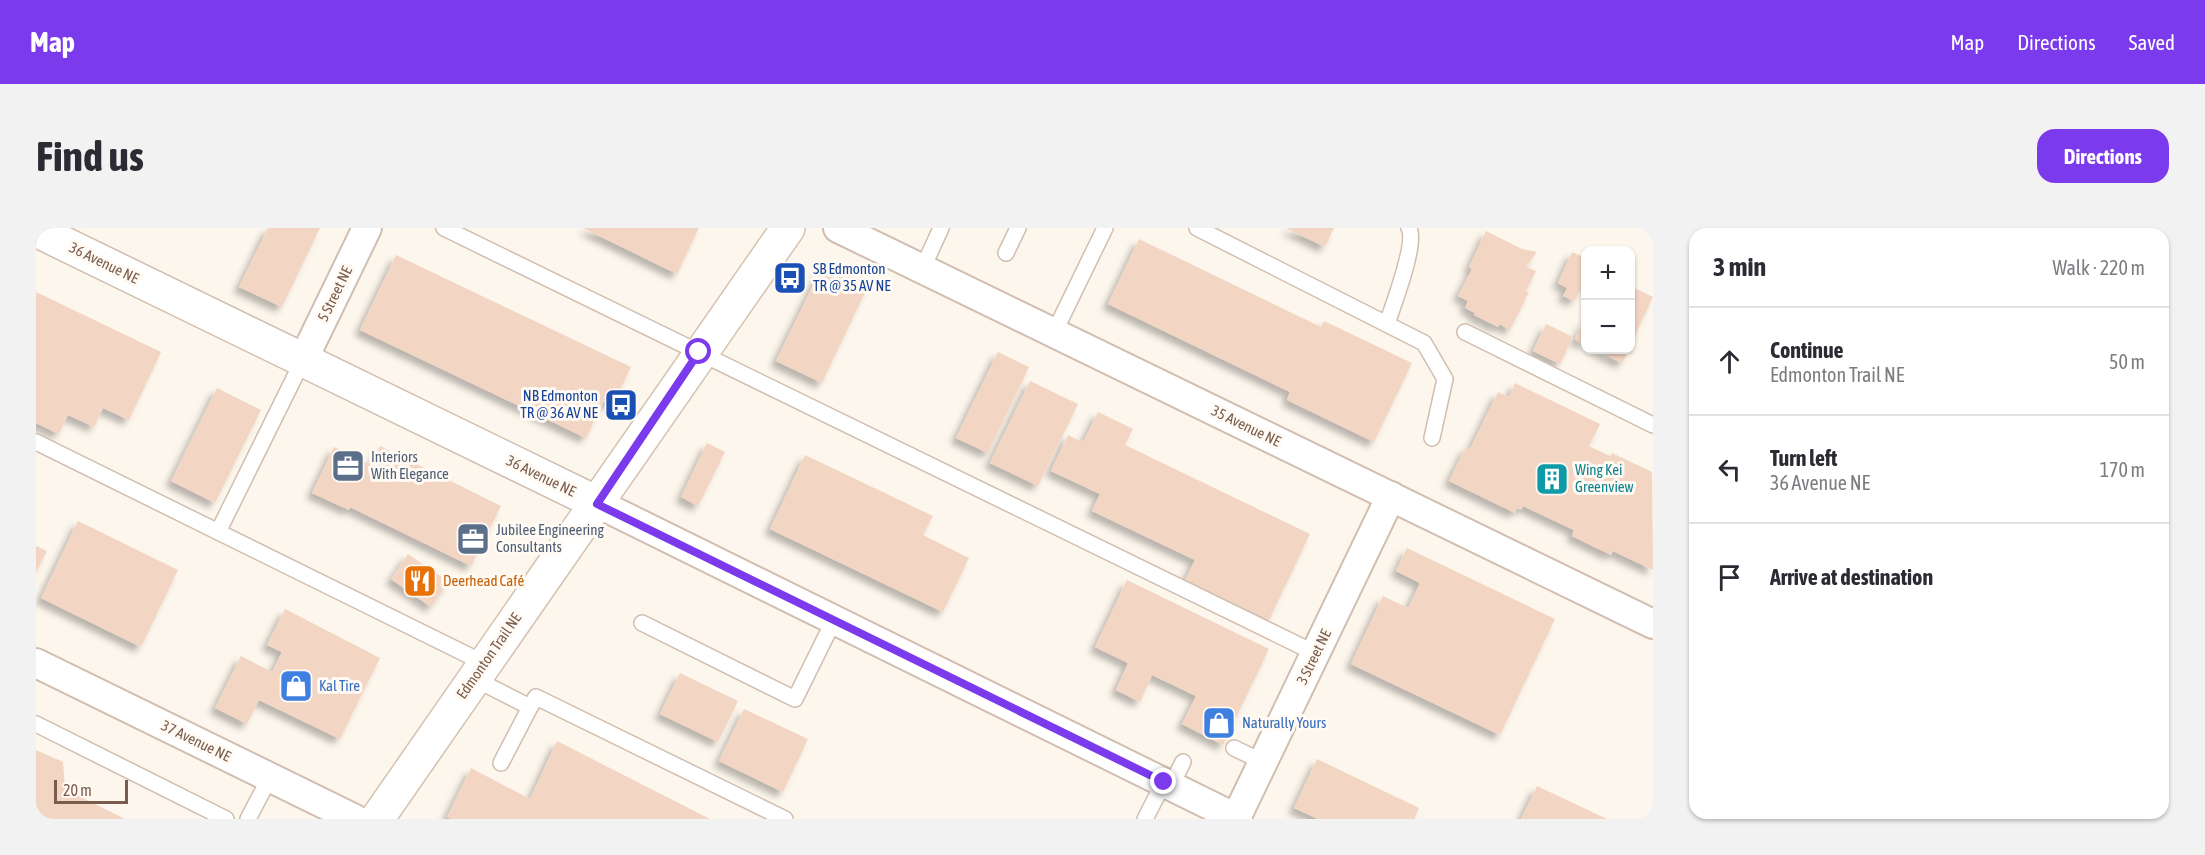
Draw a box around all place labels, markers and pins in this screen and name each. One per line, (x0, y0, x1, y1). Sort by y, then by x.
bus stop icon: SB Edmonton TR @ 35 AV NE (772, 260, 808, 296)
place label: SB Edmonton TR @ 35 AV NE (813, 260, 891, 294)
place label: NB Edmonton TR @ 36 AV NE (520, 387, 599, 421)
bus stop icon: NB Edmonton TR @ 36 AV NE (603, 387, 639, 423)
office icon: Interiors With Elegance (330, 448, 366, 484)
place label: Interiors With Elegance (371, 448, 449, 482)
building icon: Wing Kei Greenview (1534, 461, 1570, 497)
place label: Wing Kei Greenview (1575, 461, 1633, 495)
office icon: Jubilee Engineering Consultants (455, 521, 491, 557)
place label: Jubilee Engineering Consultants (496, 521, 605, 555)
restaurant icon: Deerhead Café (402, 563, 438, 599)
place label: Deerhead Café (443, 572, 524, 589)
shop icon: Kal Tire (278, 668, 314, 704)
place label: Kal Tire (319, 677, 360, 694)
shop icon: Naturally Yours (1201, 705, 1237, 741)
place label: Naturally Yours (1242, 714, 1326, 731)

